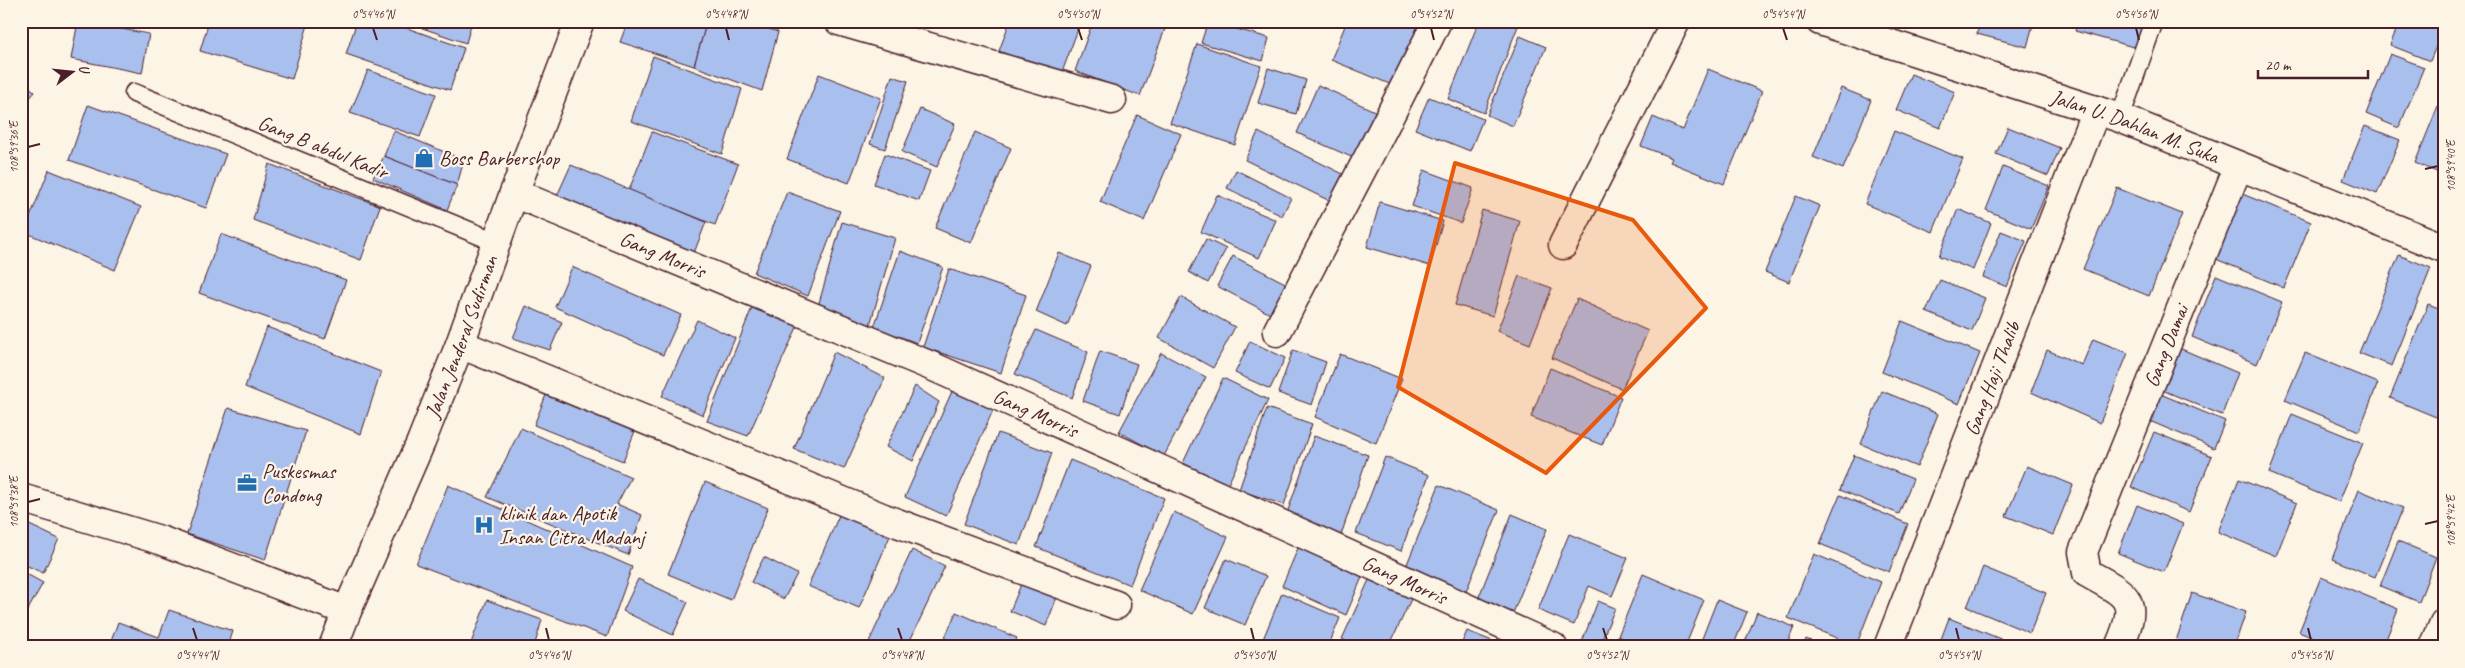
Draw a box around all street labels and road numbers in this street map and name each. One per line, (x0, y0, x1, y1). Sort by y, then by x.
street label: Jalan U. Dahlan M. Suka (2047, 83, 2224, 170)
street label: Gang B abdul Kadir (254, 109, 394, 186)
street label: Gang Morris (616, 225, 711, 285)
street label: Jalan Jenderal Sudirman (419, 251, 504, 423)
street label: Gang Damai (2138, 298, 2195, 391)
street label: Gang Haji Thalib (1958, 316, 2027, 439)
street label: Gang Morris (989, 383, 1084, 444)
street label: Gang Morris (1358, 549, 1453, 611)

